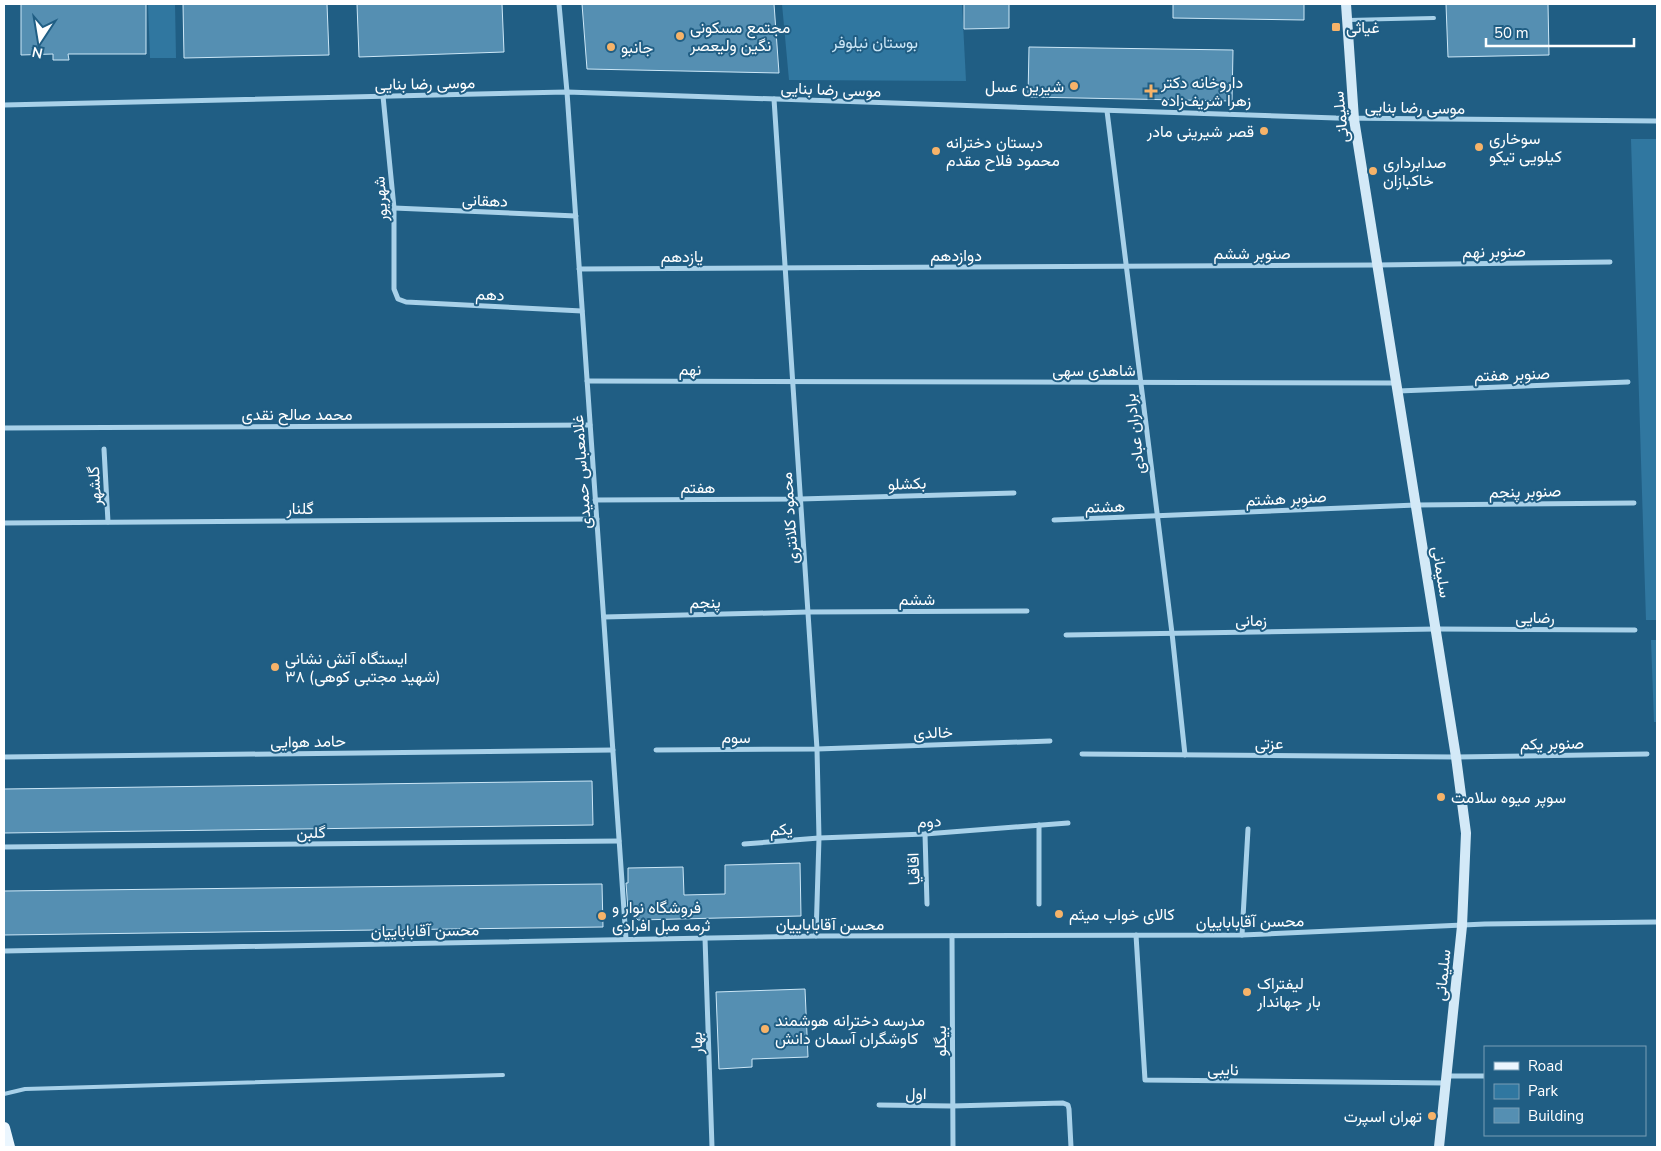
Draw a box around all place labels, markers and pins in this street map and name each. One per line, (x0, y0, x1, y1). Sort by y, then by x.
place label: مجتمع مسکونی نگین ولیعصر (689, 17, 790, 57)
place label: غیاثی (1346, 17, 1380, 39)
marker: غیاثی (1330, 21, 1342, 33)
marker: مجتمع مسکونی نگین ولیعصر (674, 30, 686, 42)
place label: جانبو (621, 37, 653, 59)
marker: جانبو (605, 41, 617, 53)
place label: داروخانه دکتر زهرا شریف‌زاده (1160, 72, 1251, 112)
place label: شیرین عسل (985, 76, 1064, 98)
marker: شیرین عسل (1068, 80, 1080, 92)
marker: داروخانه دکتر زهرا شریف‌زاده (1145, 85, 1157, 97)
place label: قصر شیرینی مادر (1146, 121, 1254, 143)
marker: قصر شیرینی مادر (1258, 125, 1270, 137)
place label: سوخاری کیلویی تیکو (1489, 128, 1562, 168)
place label: دبستان دخترانه محمود فلاح مقدم (946, 132, 1060, 172)
marker: سوخاری کیلویی تیکو (1473, 141, 1485, 153)
marker: دبستان دخترانه محمود فلاح مقدم (930, 145, 942, 157)
place label: صدابرداری خاکبازان (1383, 152, 1446, 192)
marker: صدابرداری خاکبازان (1367, 165, 1379, 177)
place label: ایستگاه آتش نشانی ۳۸ (شهید مجتبی کوهی) (285, 648, 441, 688)
marker: ایستگاه آتش نشانی ۳۸ (شهید مجتبی کوهی) (269, 661, 281, 673)
place label: سوپر میوه سلامت (1451, 787, 1566, 809)
marker: سوپر میوه سلامت (1435, 791, 1447, 803)
place label: فروشگاه نوار و ثرمه مبل افرادی (612, 897, 711, 937)
place label: کالای خواب میثم (1069, 904, 1175, 926)
marker: کالای خواب میثم (1053, 908, 1065, 920)
marker: فروشگاه نوار و ثرمه مبل افرادی (596, 910, 608, 922)
place label: لیفتراک بار جهاندار (1256, 973, 1321, 1013)
marker: لیفتراک بار جهاندار (1241, 986, 1253, 998)
place label: مدرسه دخترانه هوشمند کاوشگران آسمان دانش (775, 1010, 925, 1050)
marker: مدرسه دخترانه هوشمند کاوشگران آسمان دانش (759, 1023, 771, 1035)
place label: تهران اسپرت (1344, 1106, 1422, 1128)
marker: تهران اسپرت (1426, 1110, 1438, 1122)

